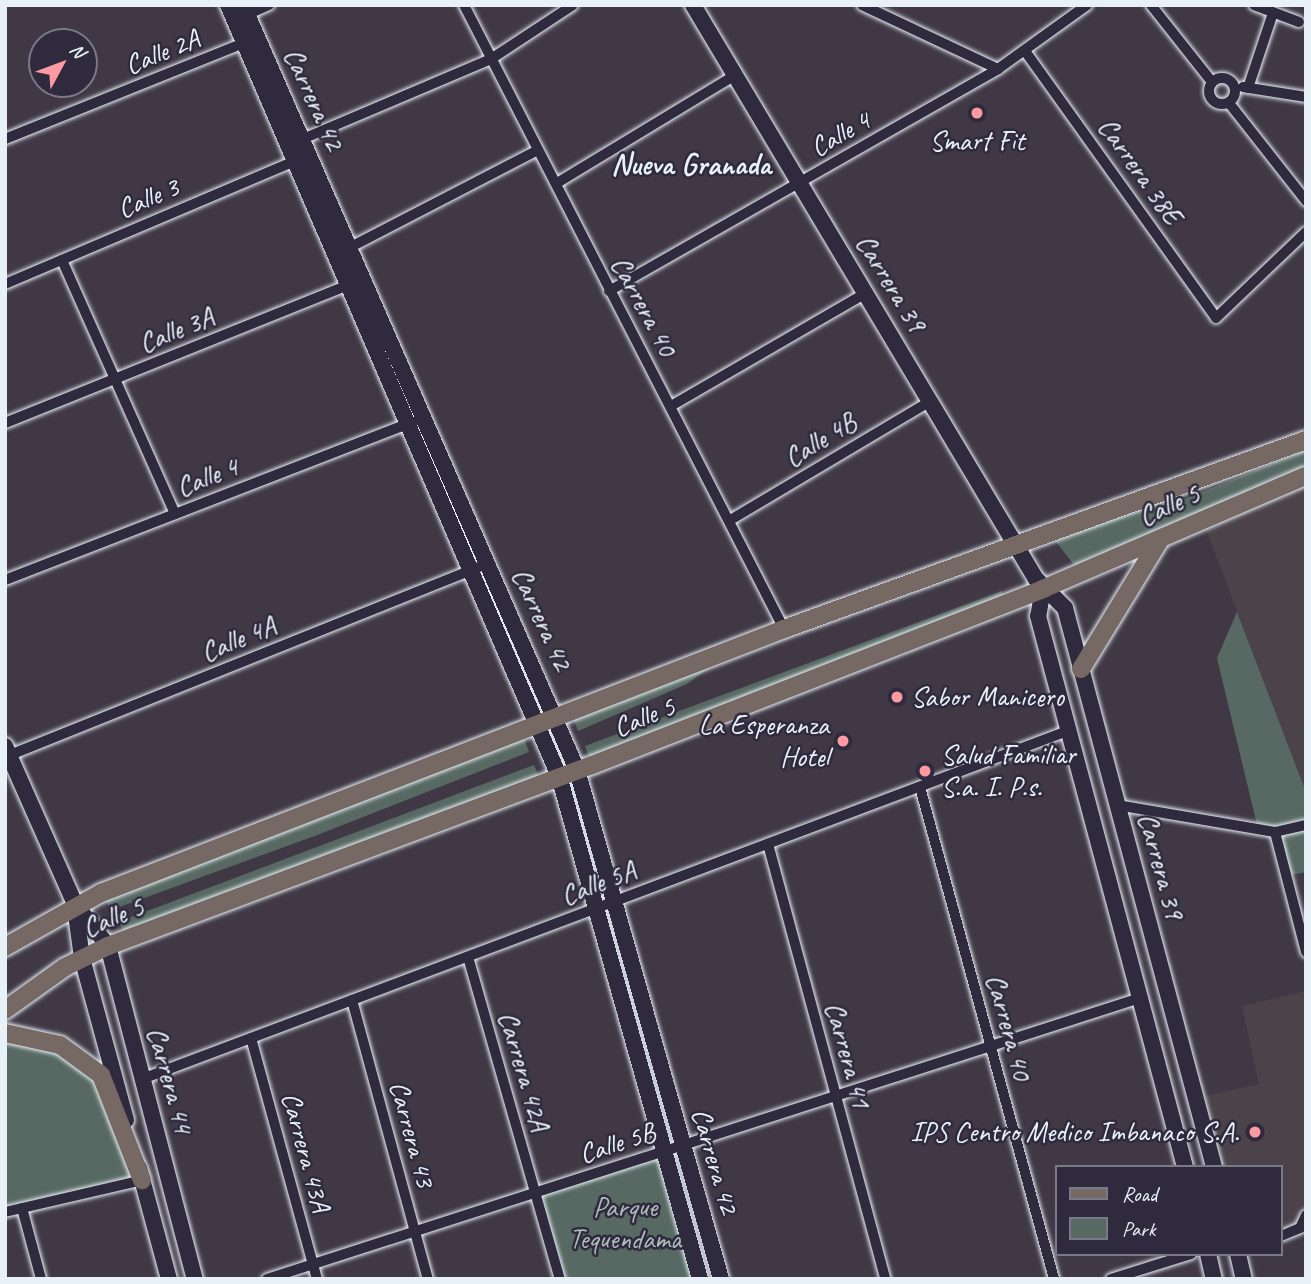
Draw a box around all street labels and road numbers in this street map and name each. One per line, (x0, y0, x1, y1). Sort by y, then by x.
street label: Calle 2A (120, 22, 204, 82)
street label: Carrera 42 (277, 43, 351, 155)
street label: Calle 4 (804, 104, 876, 164)
street label: Carrera 38E (1091, 111, 1189, 231)
street label: Calle 3 (112, 170, 184, 226)
street label: Carrera 39 (849, 228, 933, 338)
street label: Carrera 40 (604, 250, 684, 362)
street label: Calle 3A (134, 300, 218, 360)
street label: Calle 4B (778, 406, 862, 474)
street label: Calle 4 (171, 450, 243, 504)
street label: Calle 5 (1133, 477, 1205, 533)
street label: Carrera 42 (505, 563, 579, 675)
street label: Calle 4A (196, 609, 280, 669)
street label: Calle 5 (608, 690, 680, 744)
street label: Carrera 39 (1131, 809, 1191, 923)
street label: Calle 5A (556, 853, 640, 913)
street label: Calle 5 (77, 890, 149, 944)
street label: Carrera 40 (979, 970, 1039, 1084)
street label: Carrera 41 (818, 998, 878, 1112)
street label: Carrera 42A (491, 1008, 557, 1134)
street label: Carrera 44 (140, 1023, 200, 1137)
street label: Carrera 43 (382, 1077, 442, 1191)
street label: Carrera 43A (274, 1089, 338, 1215)
street label: Carrera 42 (684, 1104, 746, 1218)
street label: Calle 5B (575, 1115, 659, 1171)

